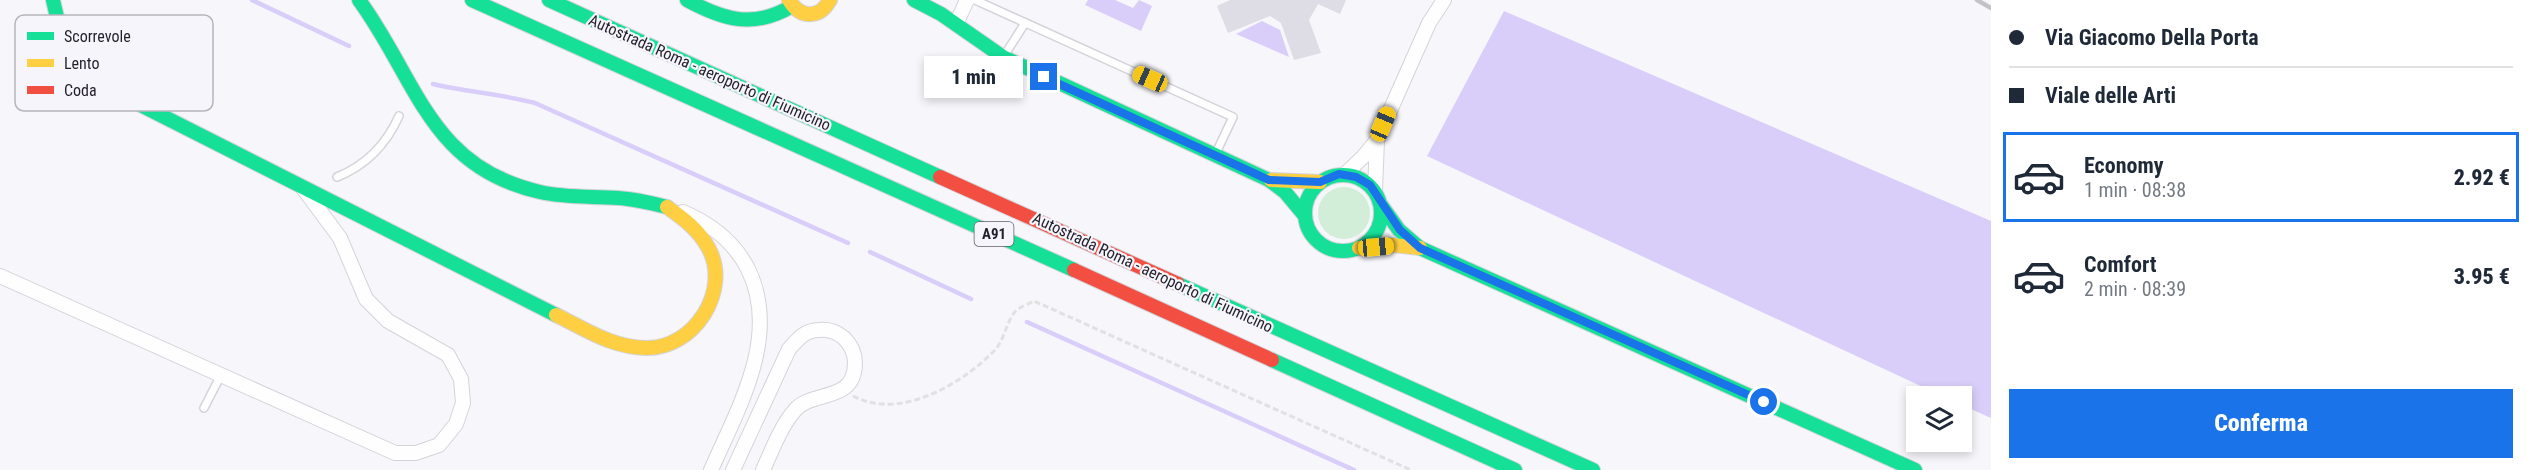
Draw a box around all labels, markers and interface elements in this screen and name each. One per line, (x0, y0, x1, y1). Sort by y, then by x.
street label: Autostrada Roma - aeroporto di Fiumicino (586, 10, 834, 135)
legend (15, 15, 213, 111)
text: Via Giacomo Della Porta (2045, 25, 2259, 50)
text: Scorrevole (64, 27, 131, 46)
text: Lento (64, 54, 99, 73)
callout: 1 min (924, 56, 1023, 98)
route end (1030, 63, 1057, 90)
car (1130, 63, 1170, 95)
text: 1 min (951, 65, 996, 89)
text: Coda (64, 81, 97, 100)
text: Viale delle Arti (2045, 83, 2176, 108)
car (1368, 104, 1398, 144)
icon: car (2012, 150, 2066, 204)
text: Economy (2084, 153, 2164, 178)
text: 2.92 € (2454, 165, 2510, 190)
text: 1 min · 08:38 (2084, 178, 2186, 202)
street label: Autostrada Roma - aeroporto di Fiumicino (1030, 208, 1276, 337)
road number: A91 (974, 222, 1014, 246)
car (1357, 236, 1395, 258)
icon: car (2012, 249, 2066, 303)
text: Comfort (2084, 252, 2157, 277)
text: 3.95 € (2454, 264, 2510, 289)
text: 2 min · 08:39 (2084, 277, 2186, 301)
map controls (1906, 386, 1972, 452)
button: layers (1906, 386, 1972, 452)
route start (1750, 388, 1777, 415)
button: Conferma (2009, 389, 2513, 458)

